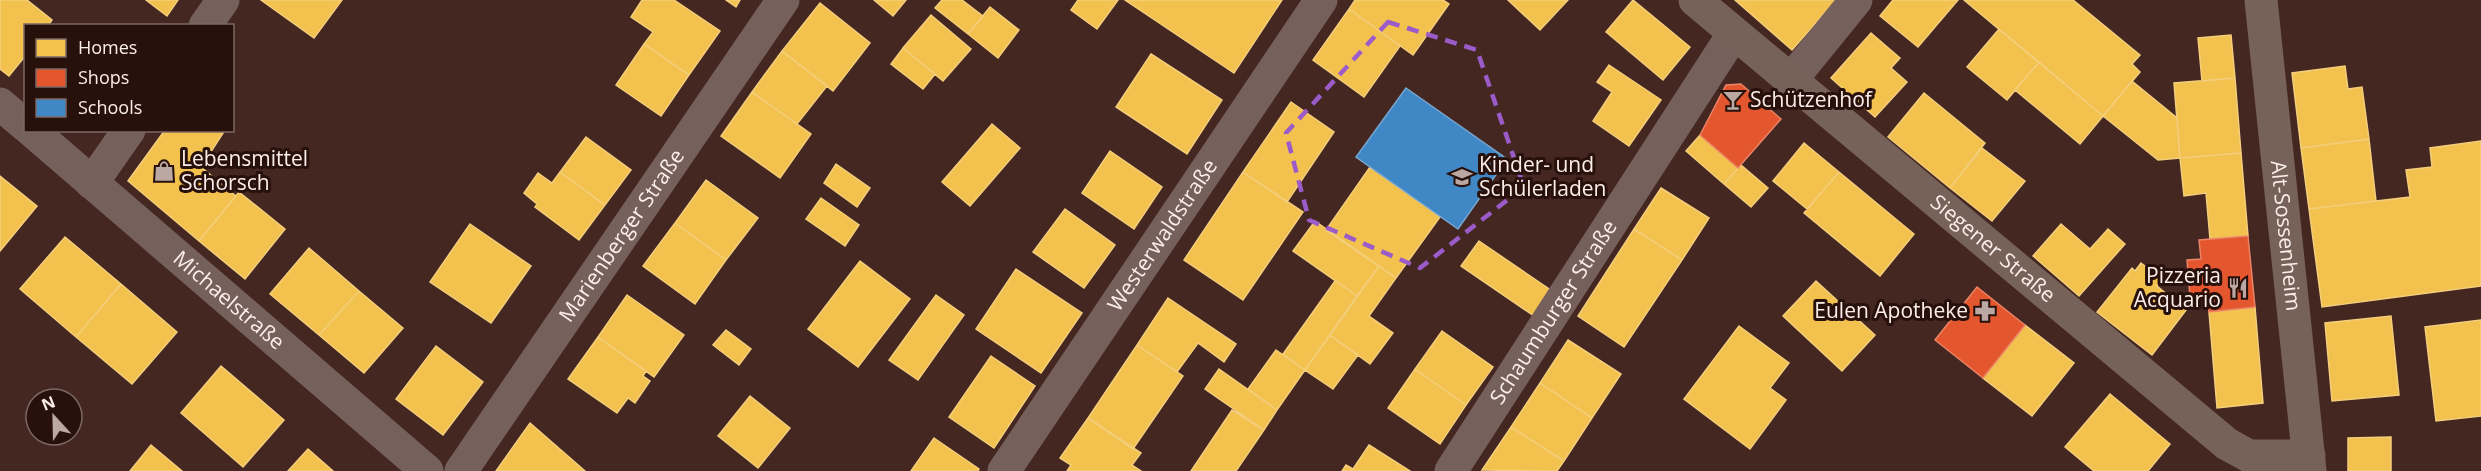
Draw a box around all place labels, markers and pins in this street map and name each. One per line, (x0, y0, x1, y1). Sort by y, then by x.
place label: Schützenhof (1750, 85, 1874, 113)
bar icon: Schützenhof (1721, 88, 1745, 112)
place label: Lebensmittel Schorsch (181, 144, 308, 196)
place label: Kinder- und Schülerladen (1479, 150, 1607, 202)
shop icon: Lebensmittel Schorsch (152, 159, 176, 183)
school or university icon: Kinder- und Schülerladen (1450, 165, 1474, 189)
place label: Pizzeria Acquario (2134, 261, 2221, 313)
restaurant icon: Pizzeria Acquario (2226, 276, 2250, 300)
place label: Eulen Apotheke (1814, 296, 1968, 324)
pharmacy icon: Eulen Apotheke (1973, 299, 1997, 323)

